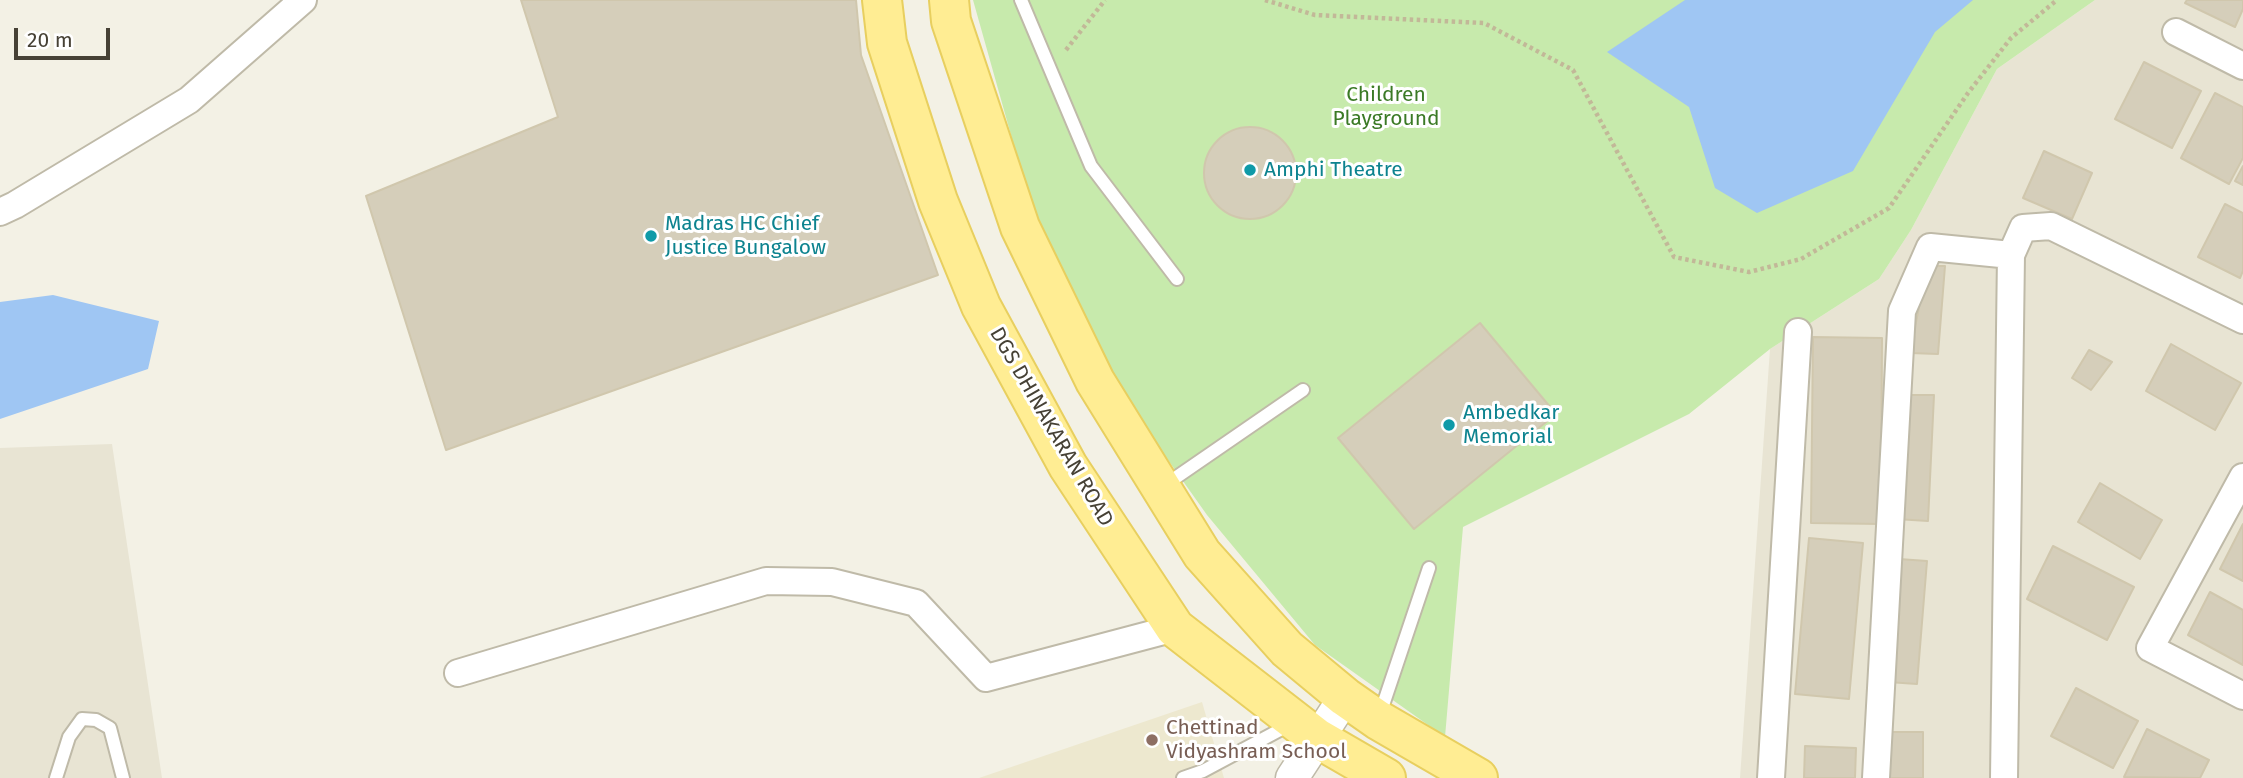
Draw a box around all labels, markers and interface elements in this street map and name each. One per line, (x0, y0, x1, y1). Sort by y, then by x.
scale bar (18, 14, 114, 58)
text: 20 m (27, 27, 73, 53)
park label: Children Playground (1332, 82, 1440, 132)
place label: Amphi Theatre (1264, 157, 1403, 183)
marker: Amphi Theatre (1242, 162, 1258, 178)
place label: Madras HC Chief Justice Bungalow (665, 211, 826, 261)
marker: Madras HC Chief Justice Bungalow (643, 228, 659, 244)
street label: DGS DHINAKARAN ROAD (984, 323, 1118, 531)
place label: Ambedkar Memorial (1463, 400, 1559, 450)
marker: Ambedkar Memorial (1441, 417, 1457, 433)
place label: Chettinad Vidyashram School (1166, 715, 1346, 765)
marker: Chettinad Vidyashram School (1144, 732, 1160, 748)

